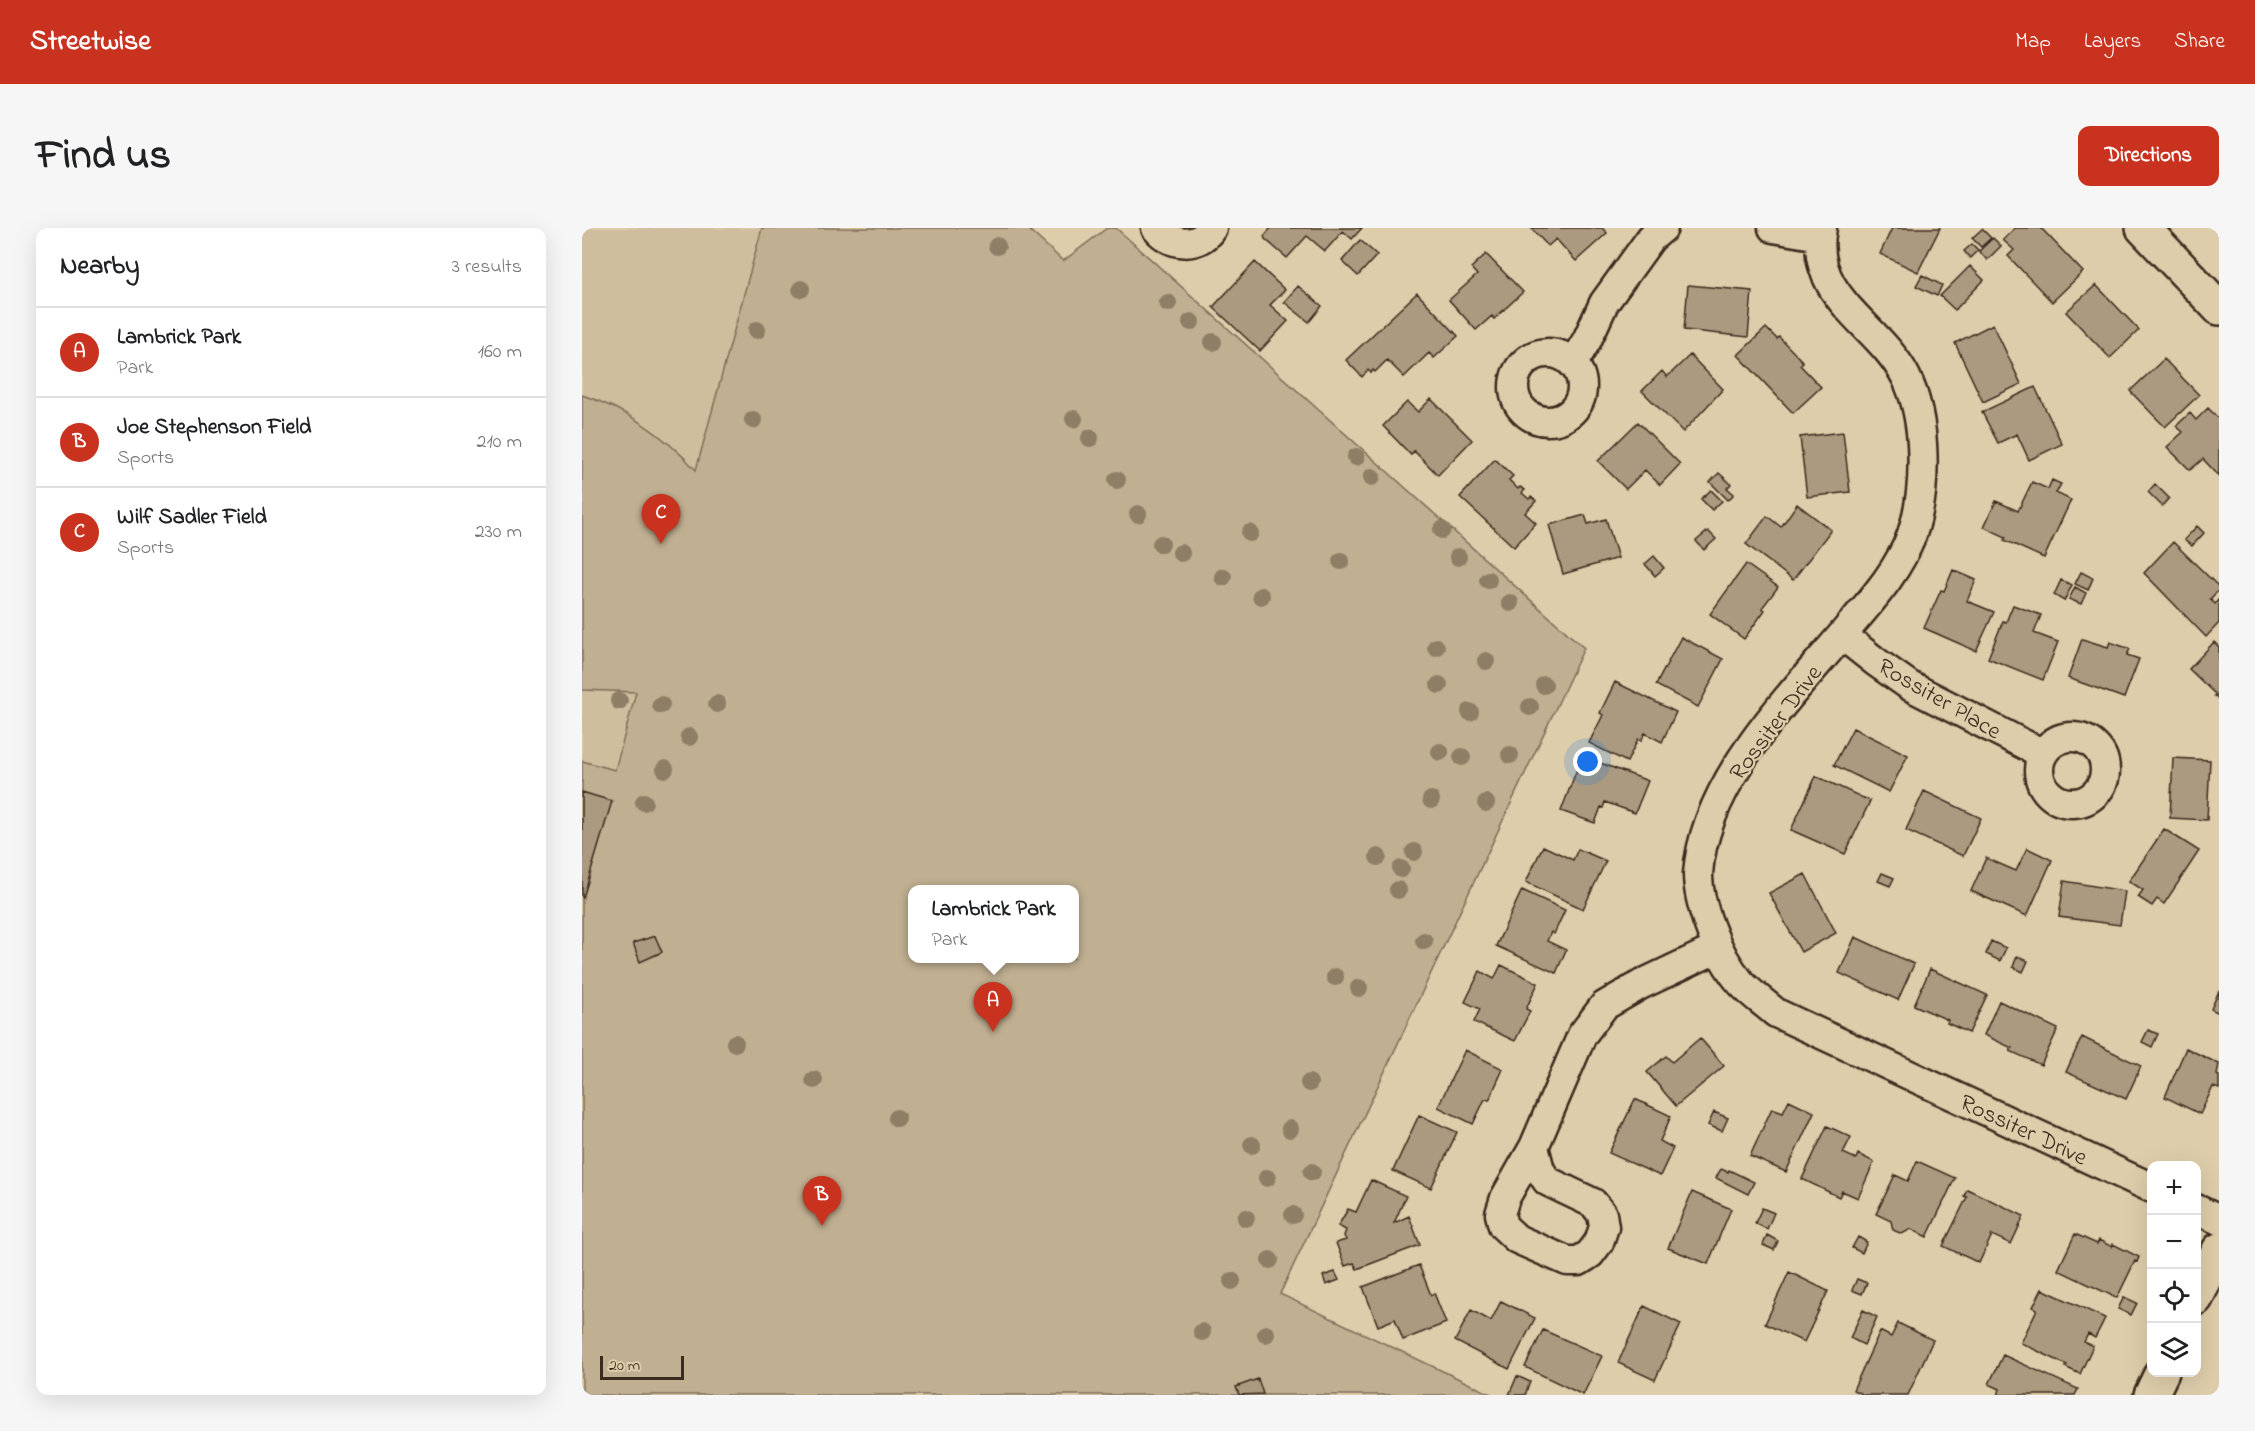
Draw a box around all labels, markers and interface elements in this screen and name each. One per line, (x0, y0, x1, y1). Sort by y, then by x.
text: Streetwise (30, 22, 151, 63)
text: Map (2015, 27, 2051, 57)
text: Layers (2084, 27, 2141, 57)
text: Share (2174, 27, 2225, 57)
text: Find us (36, 126, 171, 187)
button: Directions (2078, 126, 2219, 186)
text: Nearby (60, 248, 139, 286)
text: 3 results (452, 253, 522, 282)
text: Lambrick Park (117, 322, 241, 354)
text: A (73, 338, 86, 367)
text: 160 m (478, 338, 522, 367)
text: Park (117, 354, 153, 383)
text: Joe Stephenson Field (117, 412, 311, 444)
text: B (73, 428, 86, 457)
text: 210 m (477, 428, 522, 457)
text: Sports (117, 444, 174, 473)
pin: C (642, 494, 680, 544)
text: Wilf Sadler Field (117, 502, 267, 534)
text: C (74, 518, 85, 547)
text: 230 m (475, 518, 522, 547)
text: Sports (117, 534, 174, 563)
street label: Rossiter Place (1870, 651, 2007, 750)
street label: Rossiter Drive (1722, 658, 1832, 789)
your location (1573, 747, 1602, 776)
popup (908, 885, 1079, 963)
text: Lambrick Park (931, 894, 1056, 926)
text: Park (931, 926, 968, 955)
pin: A (974, 982, 1012, 1032)
street label: Rossiter Drive (1954, 1086, 2093, 1176)
map controls (2147, 1161, 2201, 1377)
button: + (2147, 1161, 2201, 1215)
pin: B (802, 1176, 842, 1226)
button: − (2147, 1215, 2201, 1269)
button: locate (2147, 1269, 2201, 1323)
button: layers (2147, 1323, 2201, 1377)
scale bar (600, 1353, 684, 1380)
text: 20 m (609, 1354, 640, 1378)

